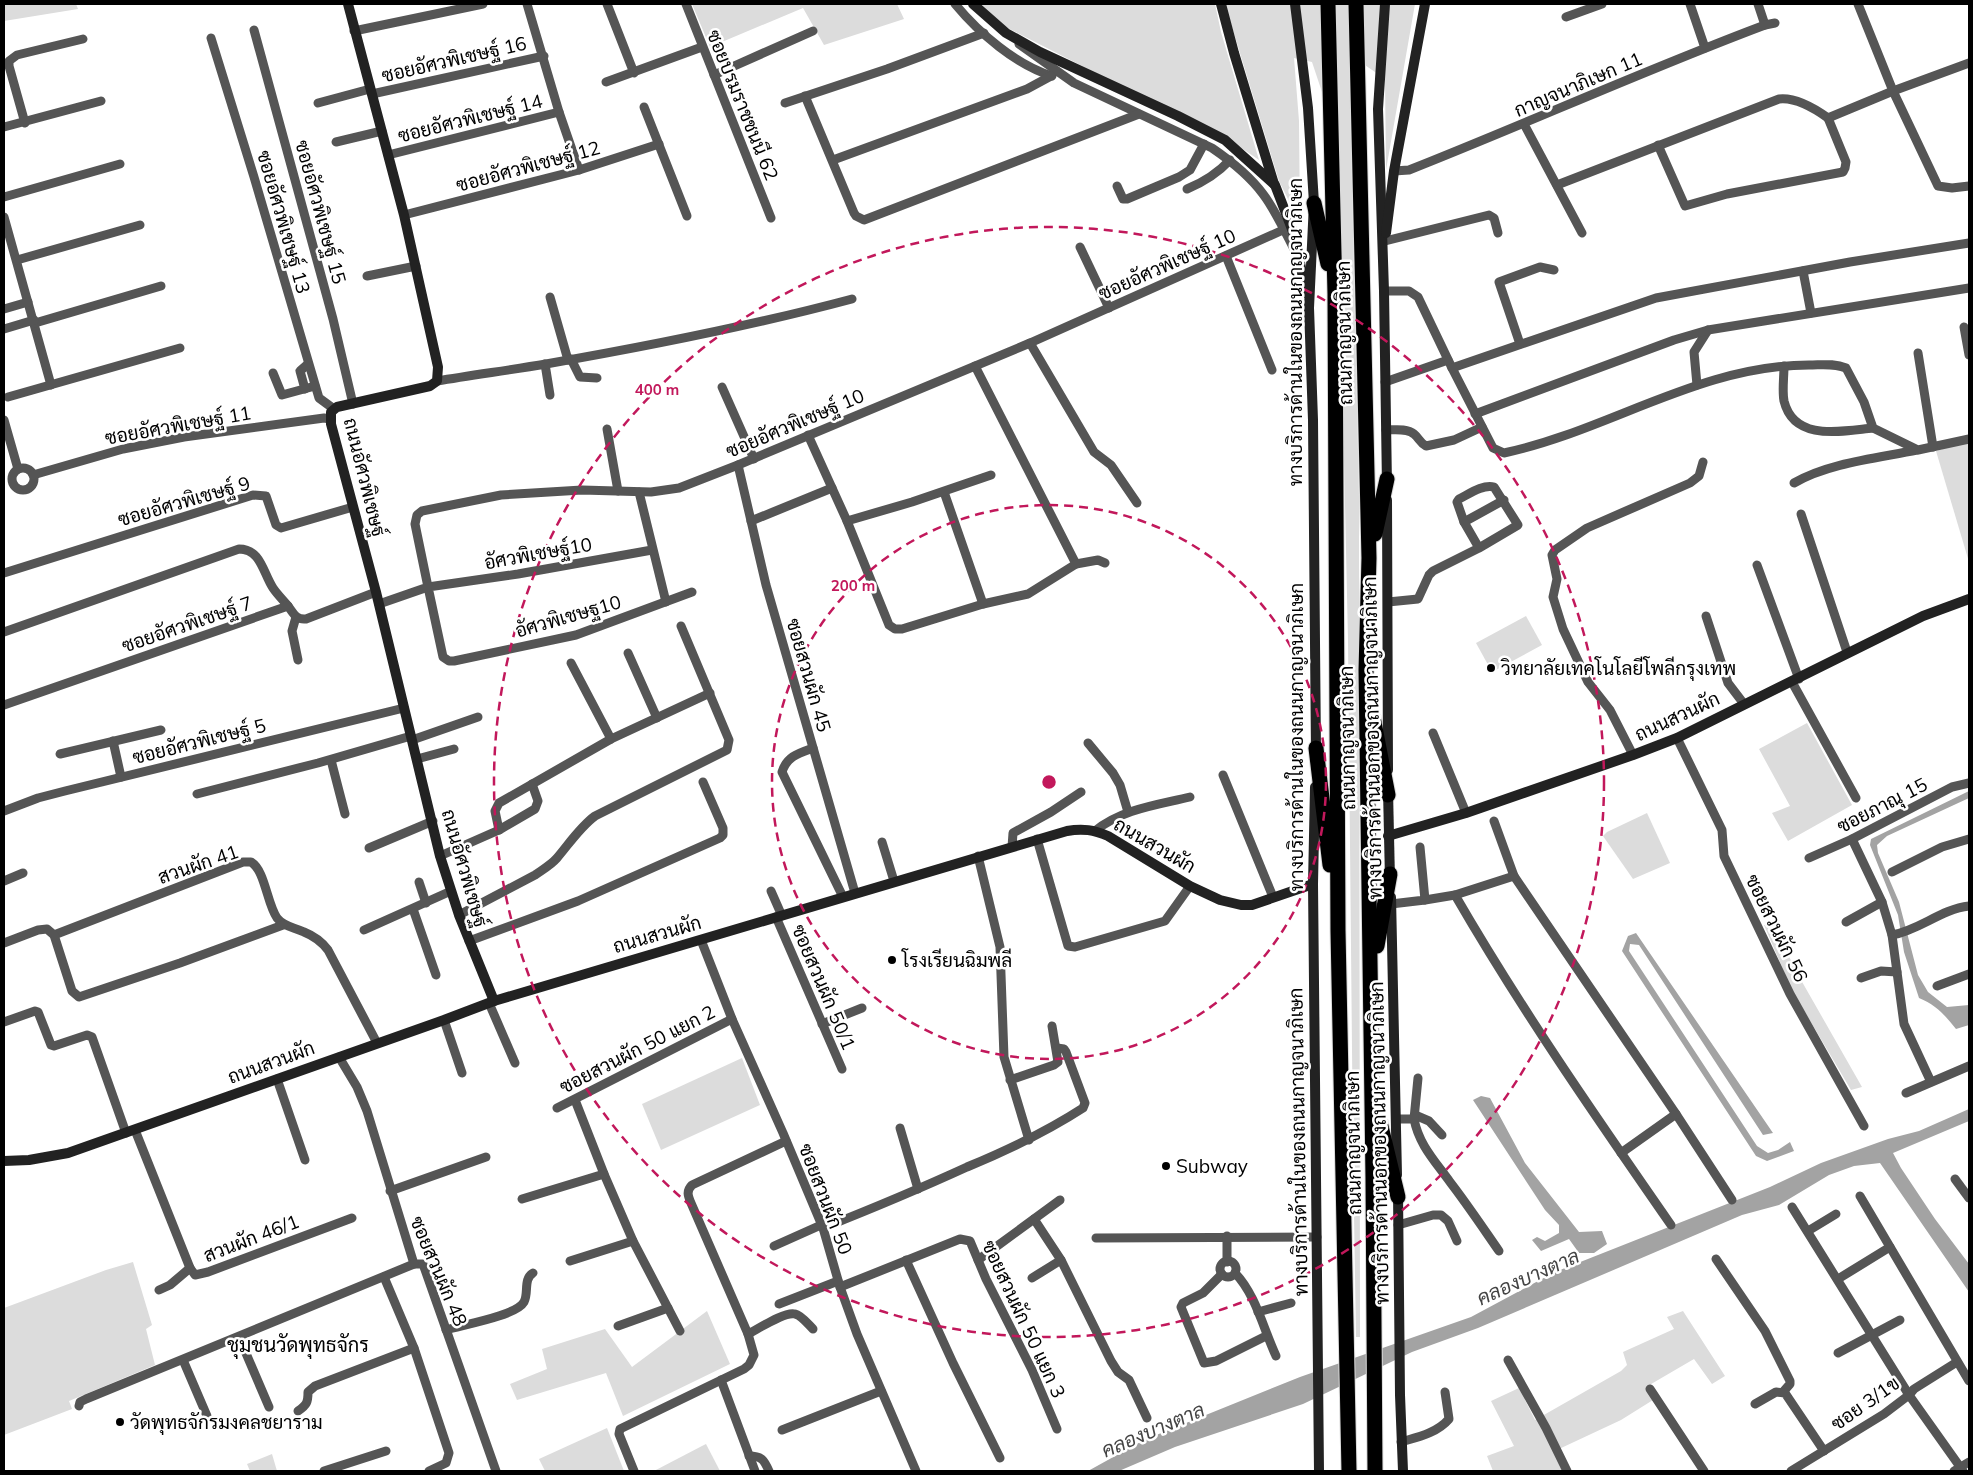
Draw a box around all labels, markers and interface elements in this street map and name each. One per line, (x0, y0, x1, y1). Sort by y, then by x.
street label: ซอยบรมราชชนนี 62 (702, 26, 784, 184)
street label: ซอยอัศวพิเชษฐ์ 16 (379, 31, 529, 88)
street label: กาญจนาภิเษก 11 (1510, 46, 1646, 122)
street label: ซอยอัศวพิเชษฐ์ 14 (395, 88, 545, 149)
street label: ซอยอัศวพิเชษฐ์ 12 (453, 135, 603, 198)
street label: ซอยอัศวพิเชษฐ์ 15 (289, 137, 352, 287)
street label: ซอยอัศวพิเชษฐ์ 13 (251, 148, 316, 297)
street label: ทางบริการด้านในของถนนกาญจนาภิเษก (1283, 178, 1307, 486)
street label: ซอยอัศวพิเชษฐ์ 10 (1095, 223, 1240, 306)
street label: ถนนกาญจนาภิเษก (1331, 261, 1357, 405)
text: 400 m (635, 380, 679, 399)
street label: ซอยอัศวพิเชษฐ์ 10 (722, 383, 868, 464)
street label: ซอยอัศวพิเชษฐ์ 11 (103, 400, 253, 451)
street label: ถนนอัศวพิเชษฐ์ (338, 415, 391, 539)
street label: ซอยอัศวพิเชษฐ์ 9 (115, 471, 253, 532)
street label: อัศวพิเชษฐ์10 (482, 532, 594, 575)
text: 200 m (831, 576, 875, 595)
street label: ทางบริการด้านนอกของถนนกาญจนาภิเษก (1357, 576, 1387, 900)
street label: ทางบริการด้านในของถนนกาญจนาภิเษก (1284, 583, 1308, 891)
street label: อัศวพิเชษฐ10 (512, 589, 624, 644)
street label: ซอยอัศวพิเชษฐ์ 7 (119, 590, 256, 659)
street label: ซอยสวนผัก 45 (781, 615, 837, 735)
place label: วิทยาลัยเทคโนโลยีโพลีกรุงเทพ (1501, 656, 1736, 681)
marker: วิทยาลัยเทคโนโลยีโพลีกรุงเทพ (1485, 662, 1497, 674)
street label: ถนนกาญจนาภิเษก (1334, 666, 1360, 810)
street label: ถนนสวนผัก (1631, 686, 1723, 746)
street label: ซอยอัศวพิเชษฐ์ 5 (130, 713, 268, 770)
street label: ซอยภาณุ 15 (1833, 772, 1932, 839)
centre of rings (1040, 773, 1058, 791)
street label: ถนนอัศวพิเชษฐ์ (436, 806, 493, 930)
street label: ถนนสวนผัก (1110, 812, 1200, 878)
street label: สวนผัก 41 (155, 839, 241, 889)
street label: ซอยสวนผัก 56 (1741, 870, 1813, 986)
street label: ถนนสวนผัก (610, 910, 704, 958)
street label: ซอยสวนผัก 50/1 (787, 921, 861, 1053)
place label: โรงเรียนฉิมพลี (901, 948, 1012, 972)
marker: โรงเรียนฉิมพลี (886, 954, 898, 966)
street label: ทางบริการด้านนอกของถนนกาญจนาภิเษก (1364, 981, 1394, 1305)
street label: ทางบริการด้านในของถนนกาญจนาภิเษก (1283, 988, 1313, 1296)
street label: ซอยสวนผัก 50 แยก 2 (555, 999, 719, 1099)
street label: ถนนสวนผัก (224, 1035, 318, 1089)
street label: ถนนกาญจนาภิเษก (1340, 1071, 1366, 1215)
street label: ซอยสวนผัก 50 (794, 1140, 858, 1258)
place label: Subway (1176, 1154, 1248, 1178)
marker: Subway (1160, 1160, 1172, 1172)
street label: สวนผัก 46/1 (200, 1209, 302, 1267)
street label: ซอยสวนผัก 48 (405, 1212, 473, 1330)
street label: ซอยสวนผัก 50 แยก 3 (977, 1236, 1071, 1402)
water label: คลองบางตาล (1473, 1243, 1583, 1310)
district label: ชุมชนวัดพุทธจักร (227, 1332, 369, 1359)
street label: ซอย 3/1ข (1826, 1371, 1904, 1435)
water label: คลองบางตาล (1097, 1397, 1208, 1462)
place label: วัดพุทธจักรมงคลชยาราม (130, 1410, 323, 1435)
marker: วัดพุทธจักรมงคลชยาราม (114, 1416, 126, 1428)

